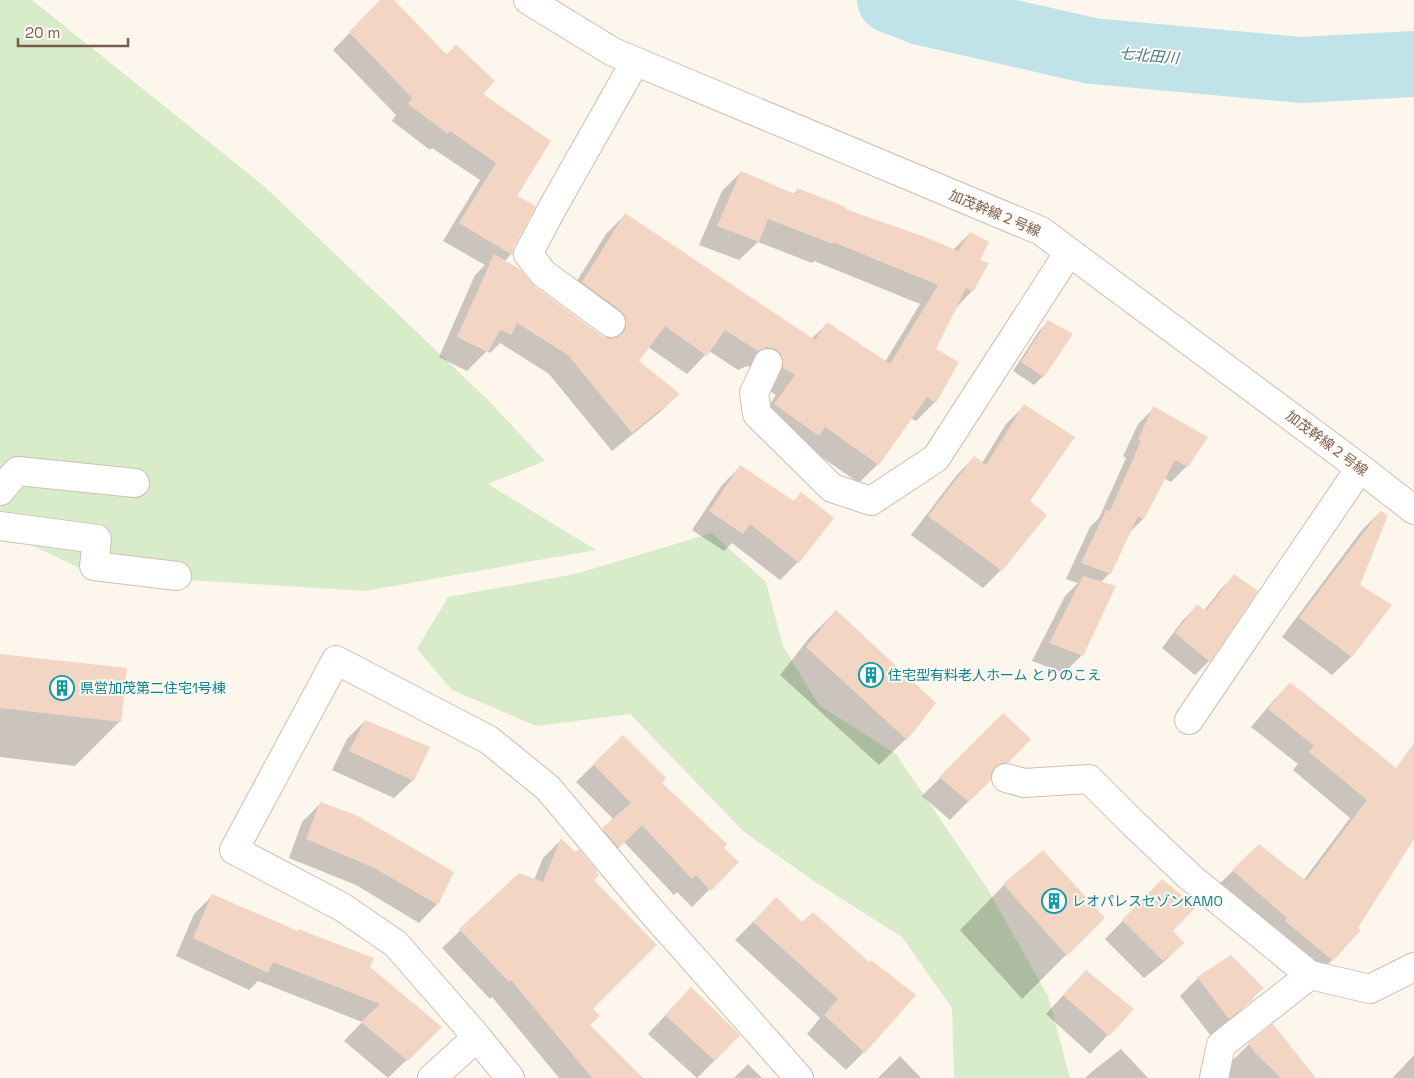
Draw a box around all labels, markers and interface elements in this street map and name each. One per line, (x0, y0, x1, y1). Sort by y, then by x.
scale bar (18, 15, 128, 47)
text: 20 m (25, 23, 60, 42)
water label: 七北田川 (1118, 43, 1182, 68)
street label: 加茂幹線２号線 (946, 186, 1044, 240)
street label: 加茂幹線２号線 (1282, 406, 1372, 480)
building icon: 住宅型有料老人ホーム とりのこえ (858, 662, 884, 688)
place label: 住宅型有料老人ホーム とりのこえ (888, 666, 1101, 684)
building icon: 県営加茂第二住宅1号棟 (49, 675, 75, 701)
place label: 県営加茂第二住宅1号棟 (80, 679, 226, 697)
building icon: レオパレスセゾンKAMO (1041, 888, 1067, 914)
place label: レオパレスセゾンKAMO (1072, 892, 1223, 910)

